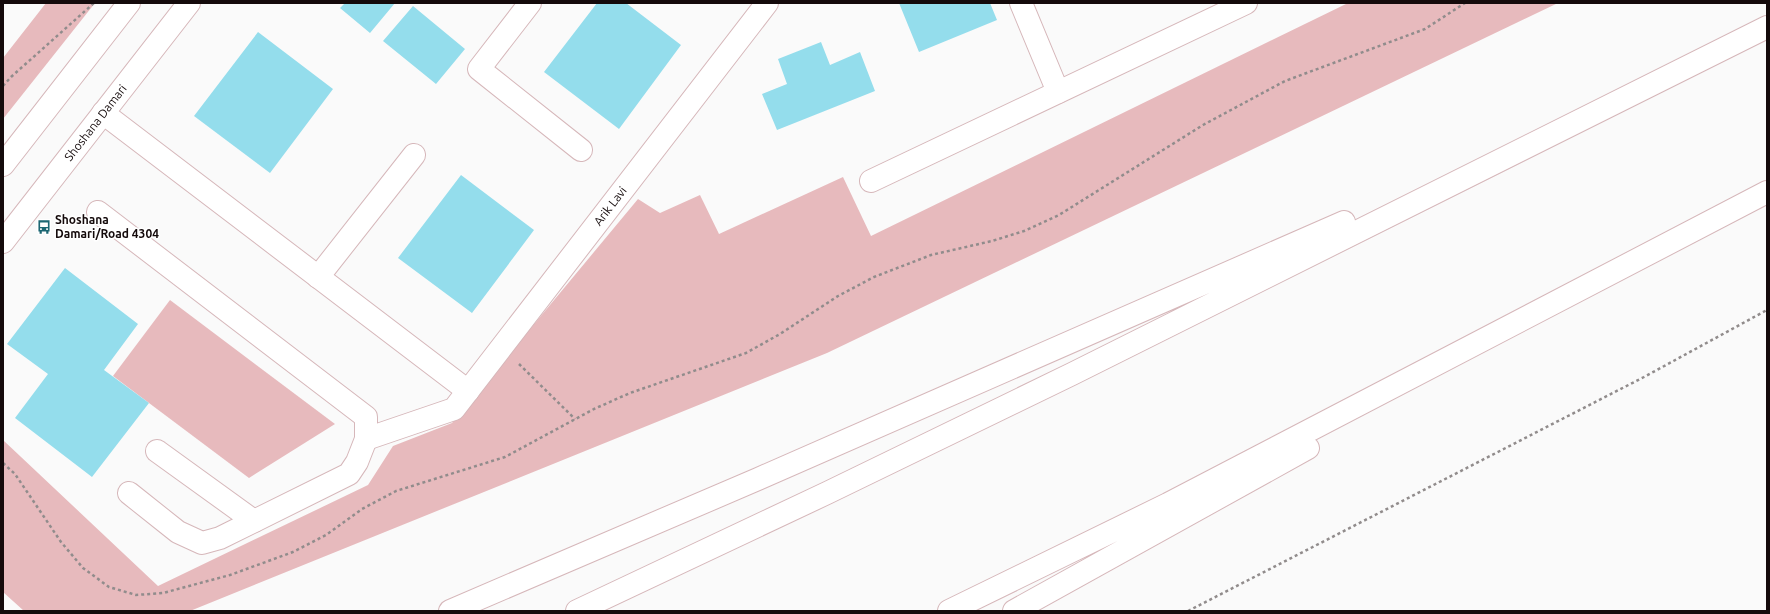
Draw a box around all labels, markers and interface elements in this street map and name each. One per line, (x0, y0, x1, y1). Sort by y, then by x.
street label: Shoshana Damari (62, 82, 129, 163)
street label: Arik Lavi (591, 184, 629, 228)
place label: Shoshana Damari/Road 4304 (55, 213, 159, 240)
bus stop icon: Shoshana Damari/Road 4304 (36, 219, 52, 235)

